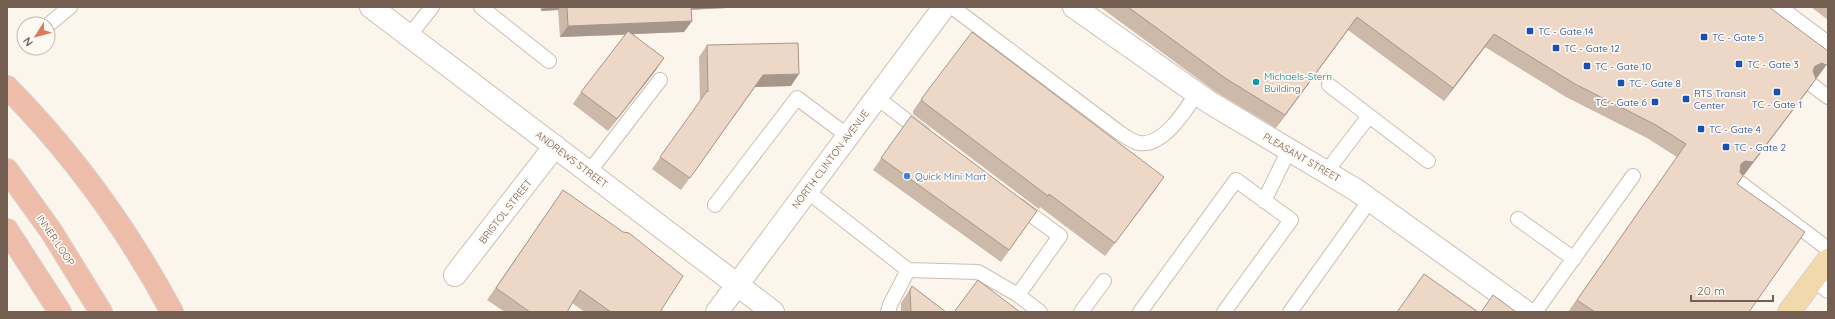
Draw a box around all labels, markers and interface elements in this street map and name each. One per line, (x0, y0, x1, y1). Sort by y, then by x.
north arrow (16, 16, 56, 56)
place label: TC - Gate 14 (1538, 25, 1593, 38)
marker: TC - Gate 14 (1525, 26, 1535, 36)
place label: TC - Gate 5 (1712, 31, 1764, 44)
marker: TC - Gate 5 (1699, 32, 1709, 42)
text: N (20, 34, 36, 49)
place label: TC - Gate 12 (1564, 42, 1620, 55)
marker: TC - Gate 12 (1551, 43, 1561, 53)
place label: TC - Gate 3 (1747, 58, 1799, 71)
marker: TC - Gate 3 (1734, 59, 1744, 69)
place label: TC - Gate 10 (1595, 60, 1651, 73)
marker: TC - Gate 10 (1582, 61, 1592, 71)
place label: Michaels-Stern Building (1264, 70, 1332, 95)
marker: Michaels-Stern Building (1251, 77, 1261, 87)
place label: TC - Gate 8 (1629, 77, 1681, 90)
marker: TC - Gate 8 (1616, 78, 1626, 88)
place label: RTS Transit Center (1694, 87, 1747, 112)
marker: TC - Gate 1 (1772, 87, 1782, 97)
marker: RTS Transit Center (1681, 94, 1691, 104)
place label: TC - Gate 6 (1595, 96, 1648, 109)
marker: TC - Gate 6 (1650, 97, 1660, 107)
place label: TC - Gate 1 (1752, 98, 1802, 111)
street label: NORTH CLINTON AVENUE (789, 107, 872, 211)
place label: TC - Gate 4 (1709, 123, 1761, 136)
marker: TC - Gate 4 (1696, 124, 1706, 134)
street label: ANDREWS STREET (533, 128, 610, 191)
street label: PLEASANT STREET (1261, 130, 1343, 185)
place label: TC - Gate 2 (1734, 141, 1787, 154)
marker: TC - Gate 2 (1721, 142, 1731, 152)
place label: Quick Mini Mart (915, 170, 987, 183)
marker: Quick Mini Mart (902, 171, 912, 181)
street label: BRISTOL STREET (476, 176, 535, 246)
street label: INNER LOOP (34, 212, 77, 268)
scale bar (1691, 277, 1773, 303)
text: 20 m (1697, 283, 1725, 298)

